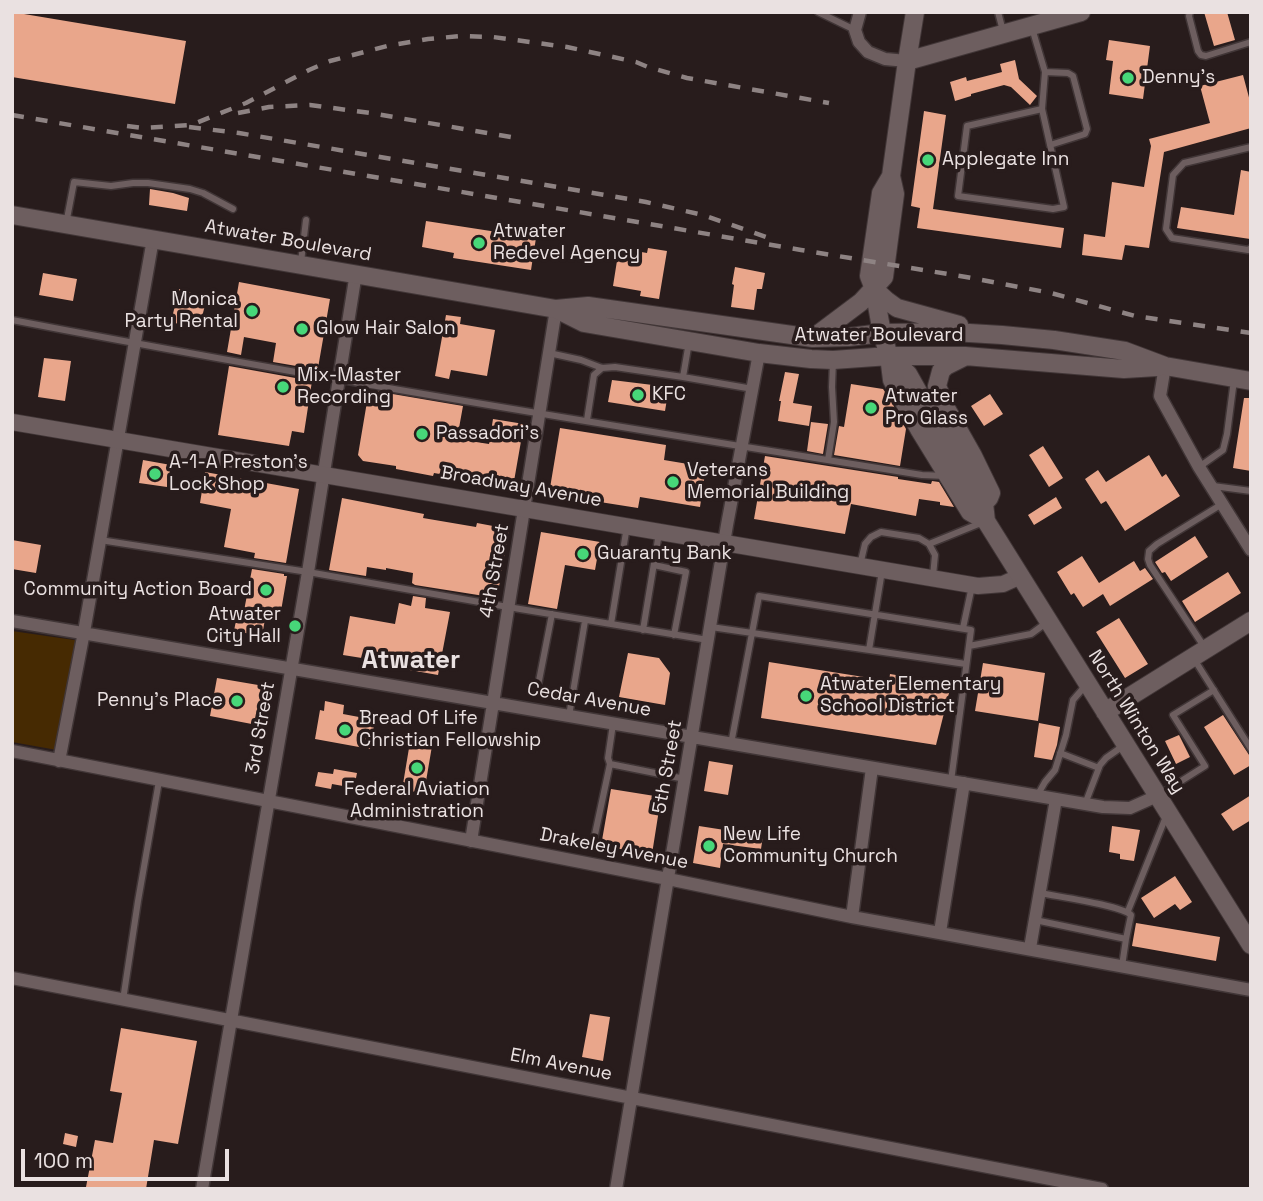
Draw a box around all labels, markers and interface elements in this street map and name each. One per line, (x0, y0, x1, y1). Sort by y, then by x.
place label: Denny's (1142, 67, 1215, 89)
marker: Denny's (1120, 70, 1136, 86)
place label: Applegate Inn (942, 149, 1069, 171)
marker: Applegate Inn (920, 152, 936, 168)
street label: Atwater Boulevard (203, 215, 373, 267)
place label: Atwater Redevel Agency (493, 221, 640, 265)
marker: Atwater Redevel Agency (471, 235, 487, 251)
place label: Monica Party Rental (125, 289, 238, 333)
marker: Monica Party Rental (244, 303, 260, 319)
place label: Glow Hair Salon (316, 318, 456, 340)
marker: Glow Hair Salon (294, 321, 310, 337)
street label: Atwater Boulevard (795, 325, 963, 347)
place label: Mix-Master Recording (297, 365, 401, 409)
marker: Mix-Master Recording (275, 379, 291, 395)
place label: KFC (652, 384, 686, 406)
place label: Atwater Pro Glass (885, 386, 968, 430)
marker: KFC (630, 387, 646, 403)
marker: Atwater Pro Glass (863, 400, 879, 416)
place label: Passadori's (436, 423, 539, 445)
marker: Passadori's (414, 426, 430, 442)
place label: A-1-A Preston's Lock Shop (169, 452, 308, 496)
place label: Veterans Memorial Building (687, 460, 849, 504)
street label: Broadway Avenue (439, 462, 603, 512)
marker: A-1-A Preston's Lock Shop (147, 466, 163, 482)
marker: Veterans Memorial Building (665, 474, 681, 490)
street label: 4th Street (476, 522, 514, 620)
place label: Guaranty Bank (597, 543, 732, 565)
marker: Guaranty Bank (575, 546, 591, 562)
place label: Community Action Board (23, 579, 252, 601)
marker: Community Action Board (258, 582, 274, 598)
place label: Atwater City Hall (206, 604, 281, 648)
marker: Atwater City Hall (287, 618, 303, 634)
district label: Atwater (362, 645, 460, 677)
street label: North Winton Way (1083, 646, 1189, 798)
place label: Atwater Elementary School District (820, 674, 1001, 718)
street label: Cedar Avenue (525, 678, 653, 722)
street label: 3rd Street (242, 680, 280, 776)
marker: Atwater Elementary School District (798, 688, 814, 704)
place label: Penny's Place (97, 690, 223, 712)
marker: Penny's Place (229, 693, 245, 709)
place label: Bread Of Life Christian Fellowship (359, 708, 541, 752)
street label: 5th Street (649, 718, 687, 816)
marker: Bread Of Life Christian Fellowship (337, 722, 353, 738)
marker: Federal Aviation Administration (409, 760, 425, 776)
place label: Federal Aviation Administration (344, 779, 490, 823)
street label: Drakeley Avenue (538, 823, 690, 875)
place label: New Life Community Church (723, 824, 898, 868)
marker: New Life Community Church (701, 838, 717, 854)
street label: Elm Avenue (508, 1044, 614, 1086)
scale bar (24, 1134, 233, 1178)
text: 100 m (34, 1147, 93, 1174)

